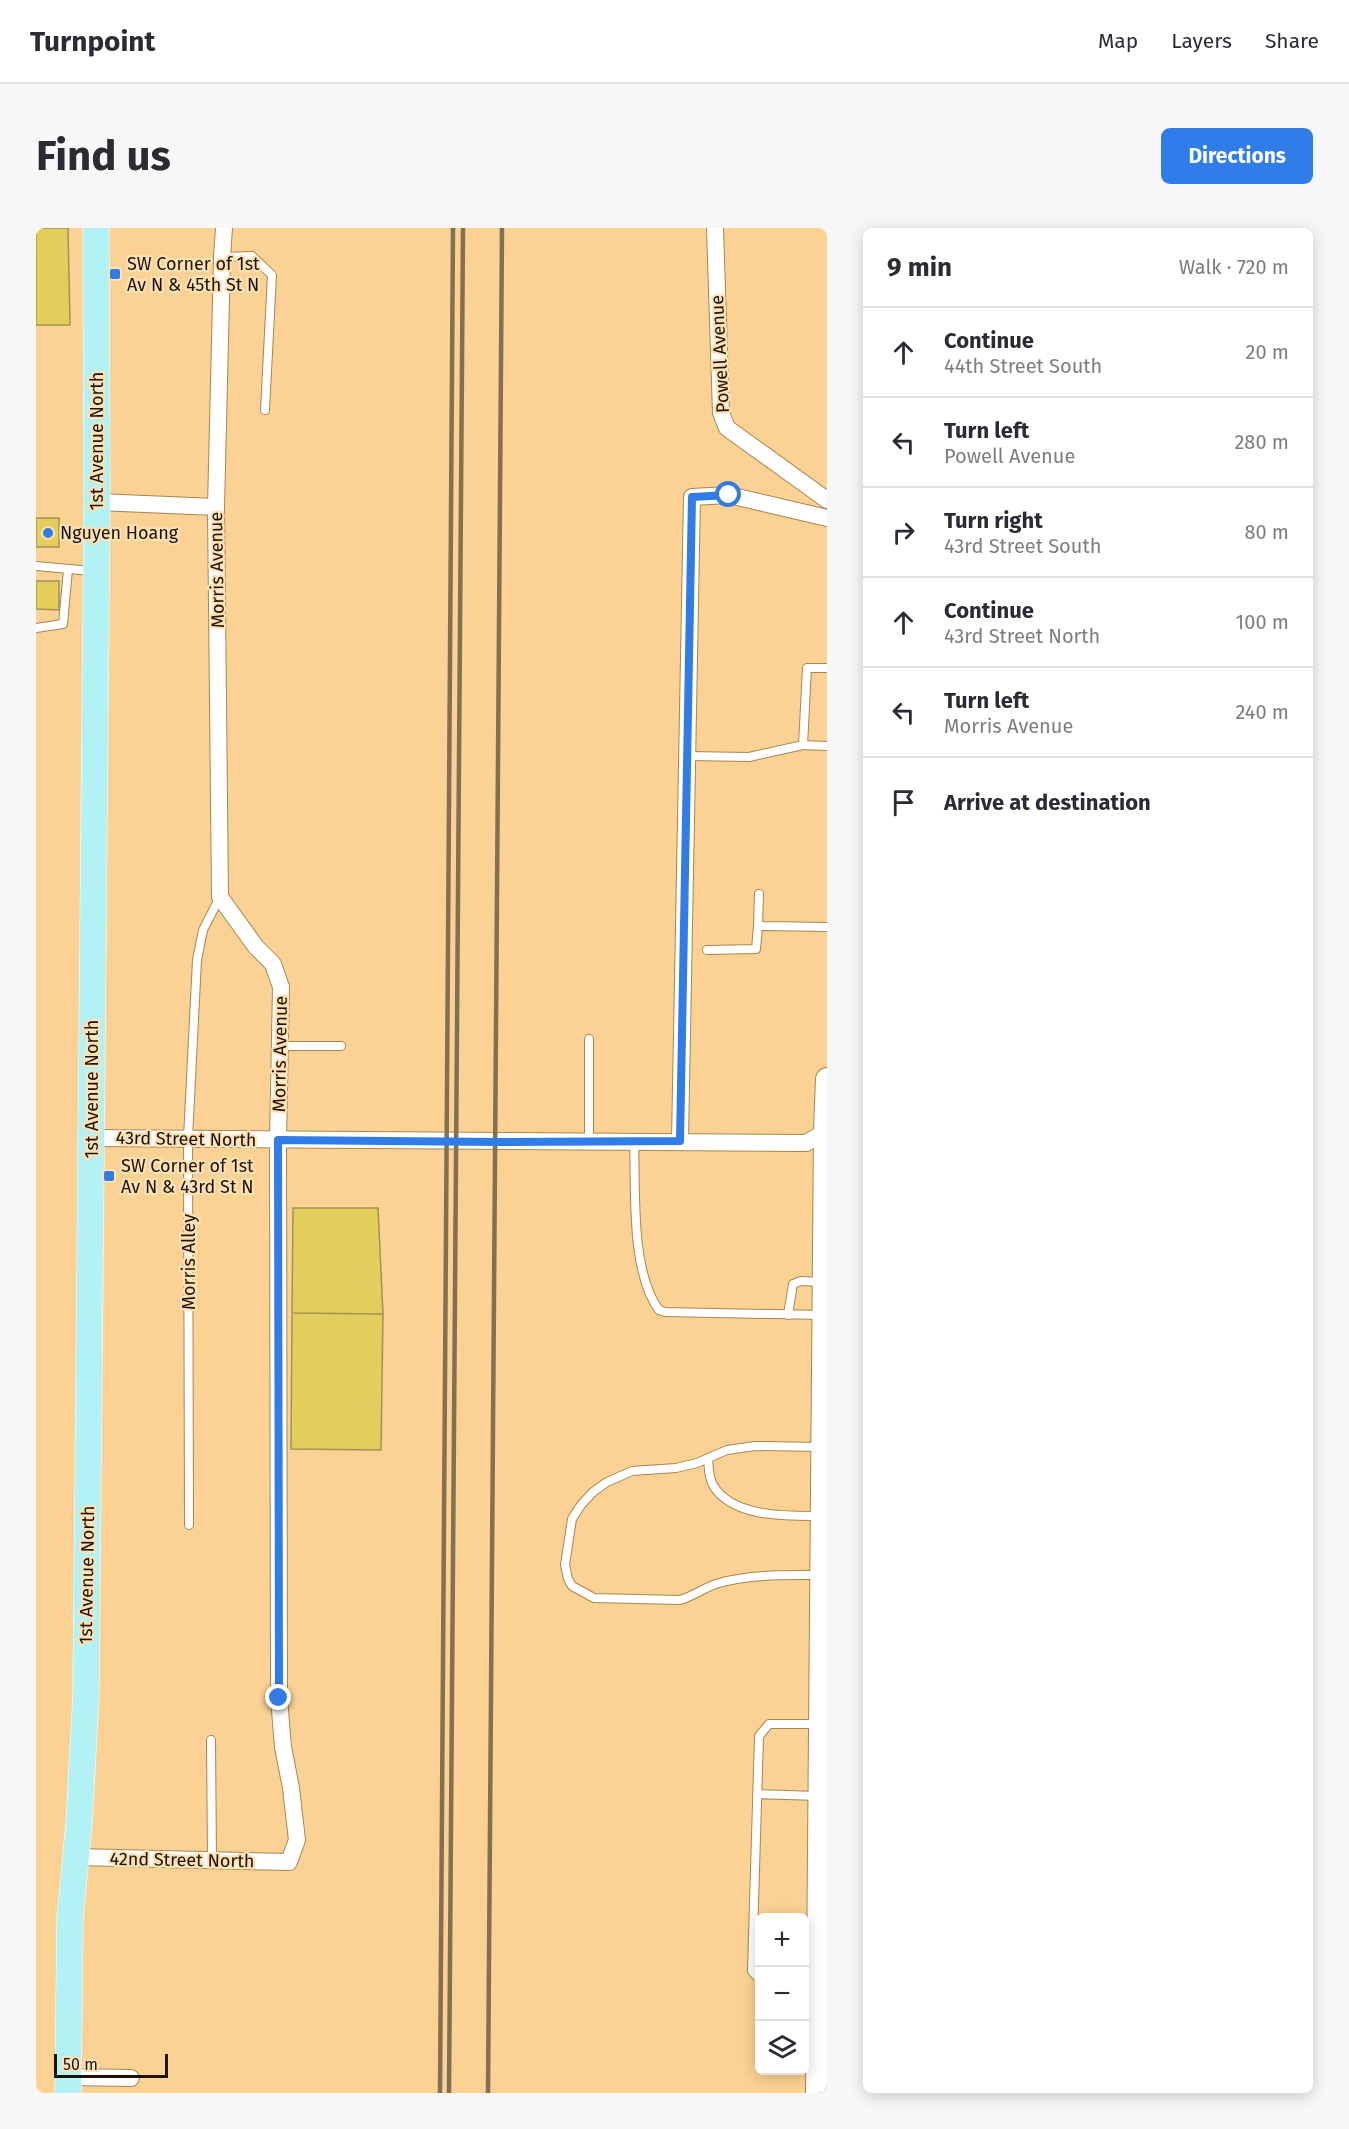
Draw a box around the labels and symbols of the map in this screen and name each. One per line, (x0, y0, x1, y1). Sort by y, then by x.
place label: SW Corner of 1st Av N & 45th St N (127, 253, 260, 296)
marker: SW Corner of 1st Av N & 45th St N (108, 267, 122, 281)
street label: Powell Avenue (706, 294, 734, 414)
street label: 1st Avenue North (86, 372, 108, 510)
route start (715, 481, 741, 507)
street label: Morris Avenue (205, 512, 229, 628)
place label: Nguyen Hoang (60, 522, 179, 544)
marker: Nguyen Hoang (41, 526, 55, 540)
street label: Morris Avenue (268, 996, 292, 1112)
street label: 1st Avenue North (81, 1020, 103, 1158)
street label: 43rd Street North (116, 1127, 256, 1151)
place label: SW Corner of 1st Av N & 43rd St N (121, 1155, 254, 1198)
marker: SW Corner of 1st Av N & 43rd St N (102, 1169, 116, 1183)
street label: Morris Alley (178, 1214, 200, 1310)
street label: 1st Avenue North (75, 1505, 99, 1645)
route end (265, 1684, 291, 1710)
street label: 42nd Street North (110, 1848, 254, 1872)
scale bar (54, 2051, 168, 2078)

